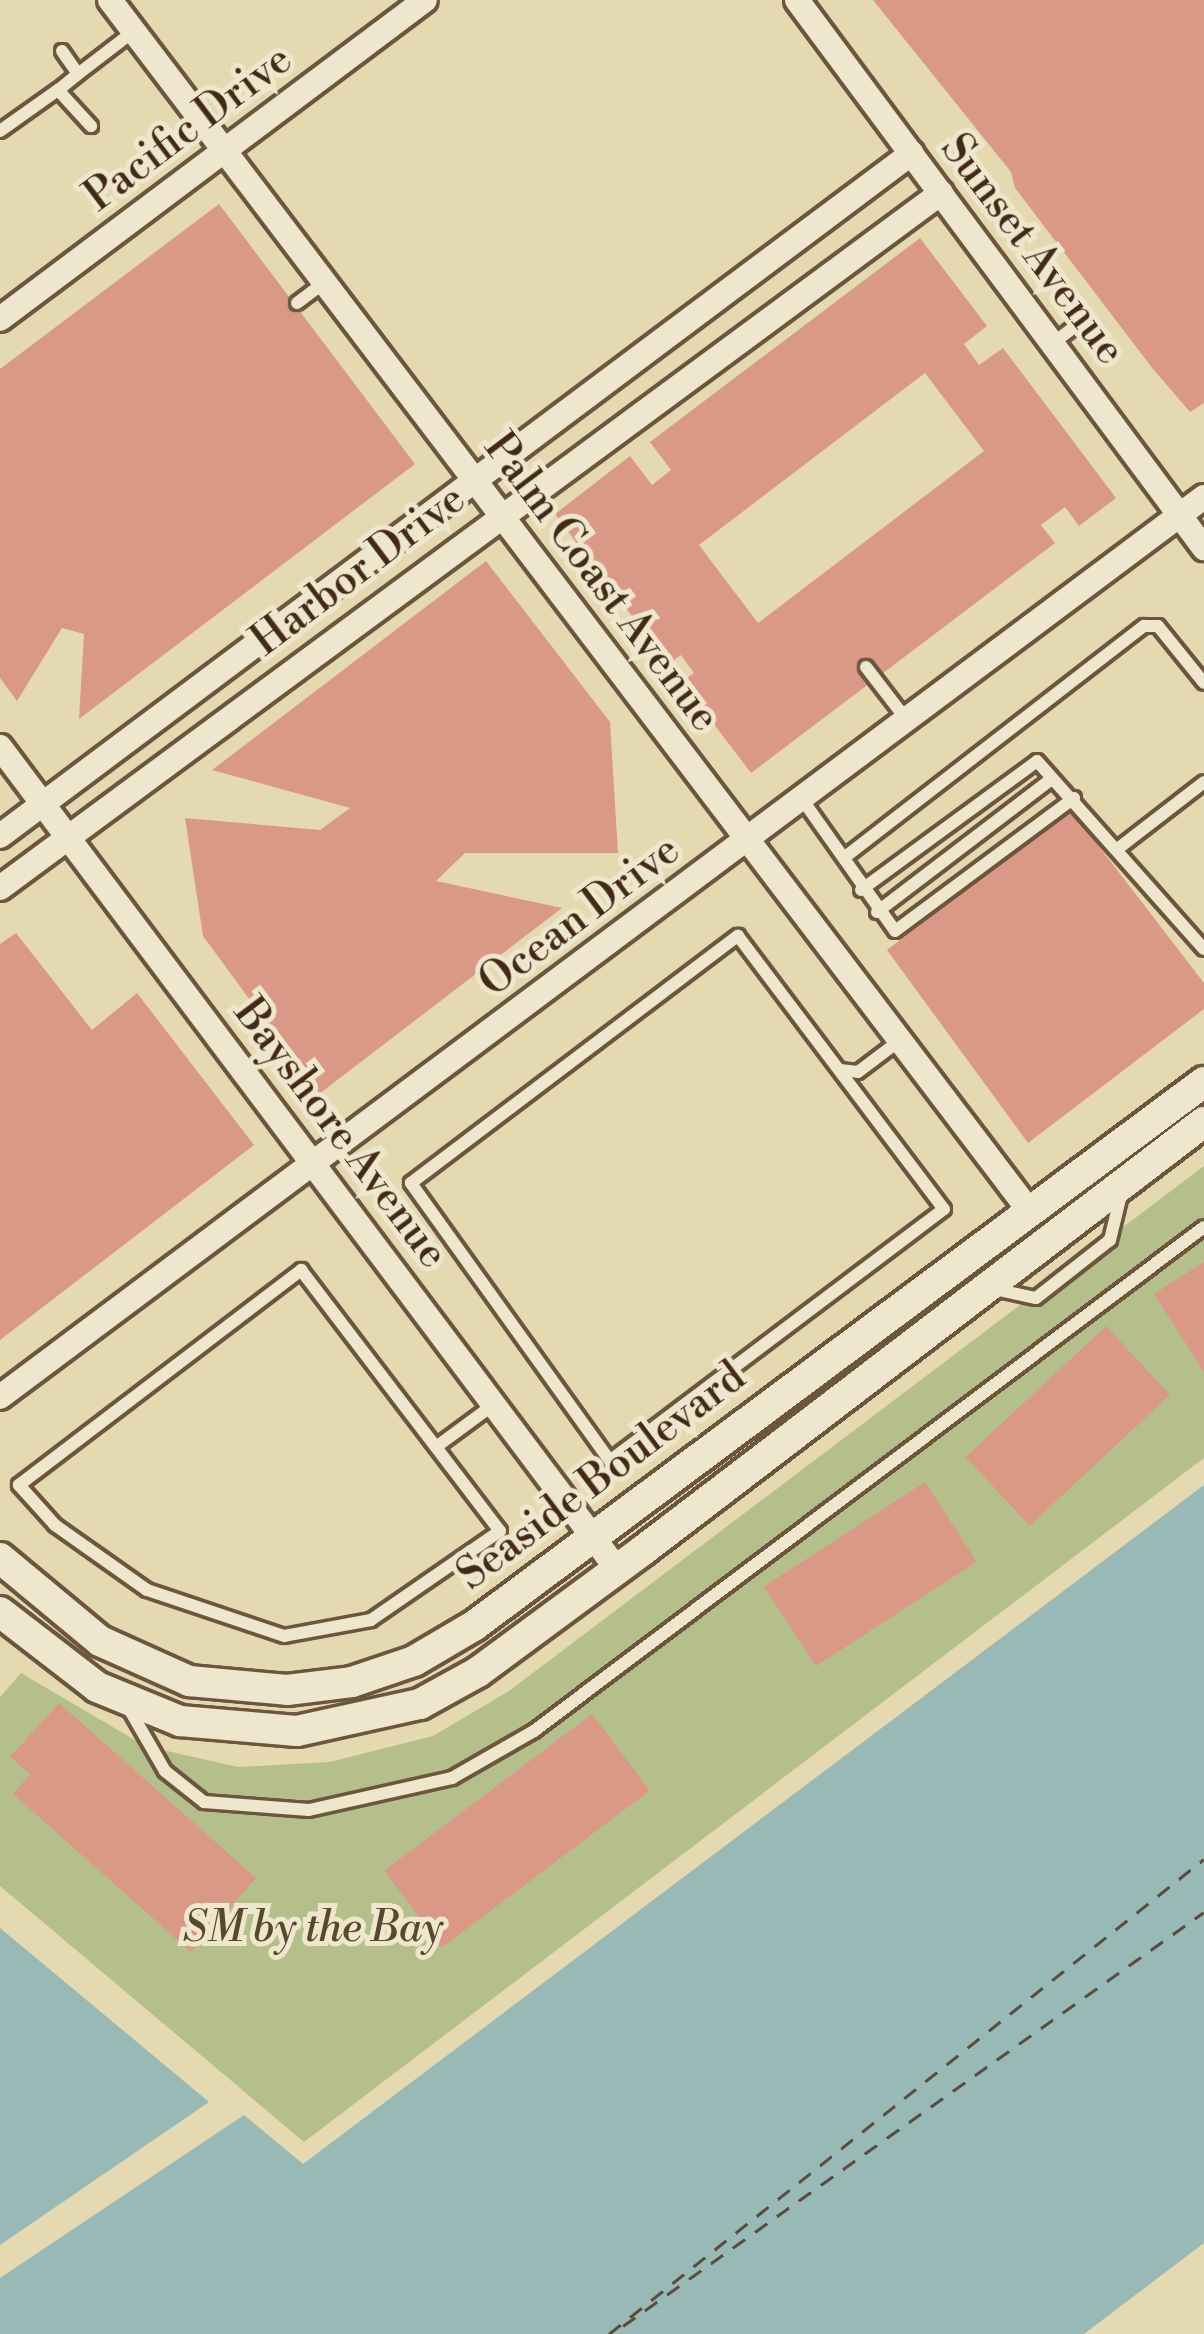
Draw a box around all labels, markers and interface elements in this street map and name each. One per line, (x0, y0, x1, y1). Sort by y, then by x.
street label: Pacific Drive (76, 35, 302, 223)
street label: Sunset Avenue (929, 125, 1135, 375)
street label: Palm Coast Avenue (473, 424, 729, 742)
street label: Harbor Drive (242, 474, 476, 668)
street label: Ocean Drive (470, 826, 690, 1008)
street label: Bayshore Avenue (222, 989, 458, 1279)
street label: Seaside Boulevard (448, 1353, 756, 1601)
park label: SM by the Bay (183, 1904, 443, 1954)

